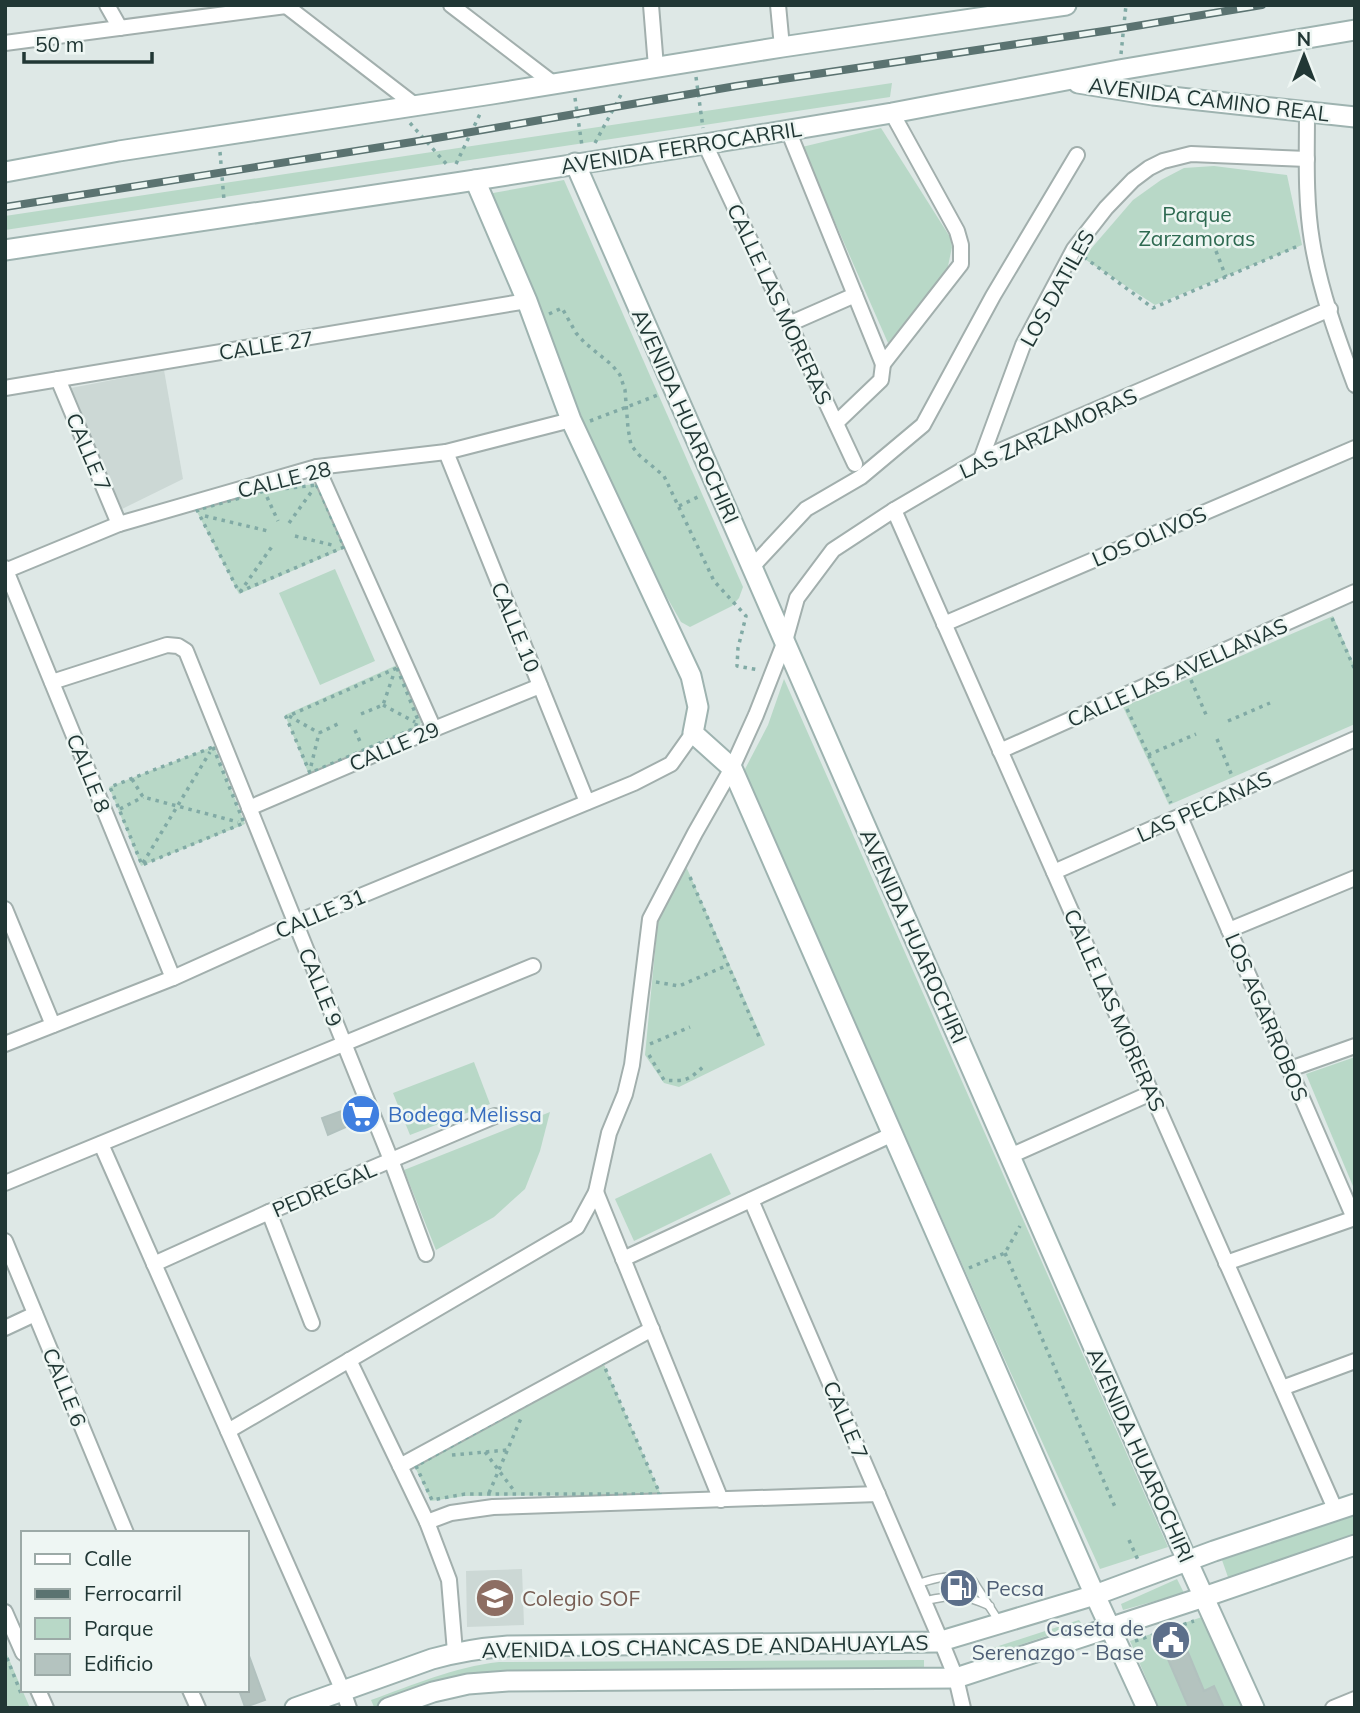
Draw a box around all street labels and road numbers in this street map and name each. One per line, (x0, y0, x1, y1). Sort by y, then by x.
street label: AVENIDA CAMINO REAL (1087, 71, 1331, 127)
street label: AVENIDA FERROCARRIL (559, 115, 804, 179)
street label: CALLE LAS MORERAS (722, 199, 838, 409)
street label: LOS DATILES (1014, 225, 1100, 351)
street label: AVENIDA HUAROCHIRI (627, 305, 745, 527)
street label: CALLE 27 (217, 325, 315, 365)
street label: LAS ZARZAMORAS (955, 382, 1141, 484)
street label: CALLE 7 (61, 409, 117, 495)
street label: CALLE 28 (235, 455, 333, 503)
street label: LOS OLIVOS (1088, 500, 1210, 572)
street label: CALLE 10 (486, 578, 546, 676)
street label: CALLE LAS AVELLANAS (1063, 612, 1291, 732)
street label: CALLE 29 (345, 715, 443, 777)
street label: CALLE 8 (61, 730, 117, 816)
street label: LAS PECANAS (1133, 765, 1275, 847)
street label: AVENIDA HUAROCHIRI (855, 825, 973, 1047)
street label: CALLE 31 (271, 882, 369, 944)
street label: CALLE LAS MORERAS (1059, 905, 1171, 1115)
street label: LOS AGARROBOS (1220, 929, 1314, 1105)
street label: CALLE 9 (293, 944, 349, 1030)
street label: PEDREGAL (268, 1155, 381, 1223)
street label: CALLE 6 (37, 1344, 93, 1430)
street label: AVENIDA HUAROCHIRI (1082, 1344, 1200, 1566)
street label: CALLE 7 (818, 1377, 874, 1463)
street label: AVENIDA LOS CHANCAS DE ANDAHUAYLAS (481, 1629, 929, 1663)

